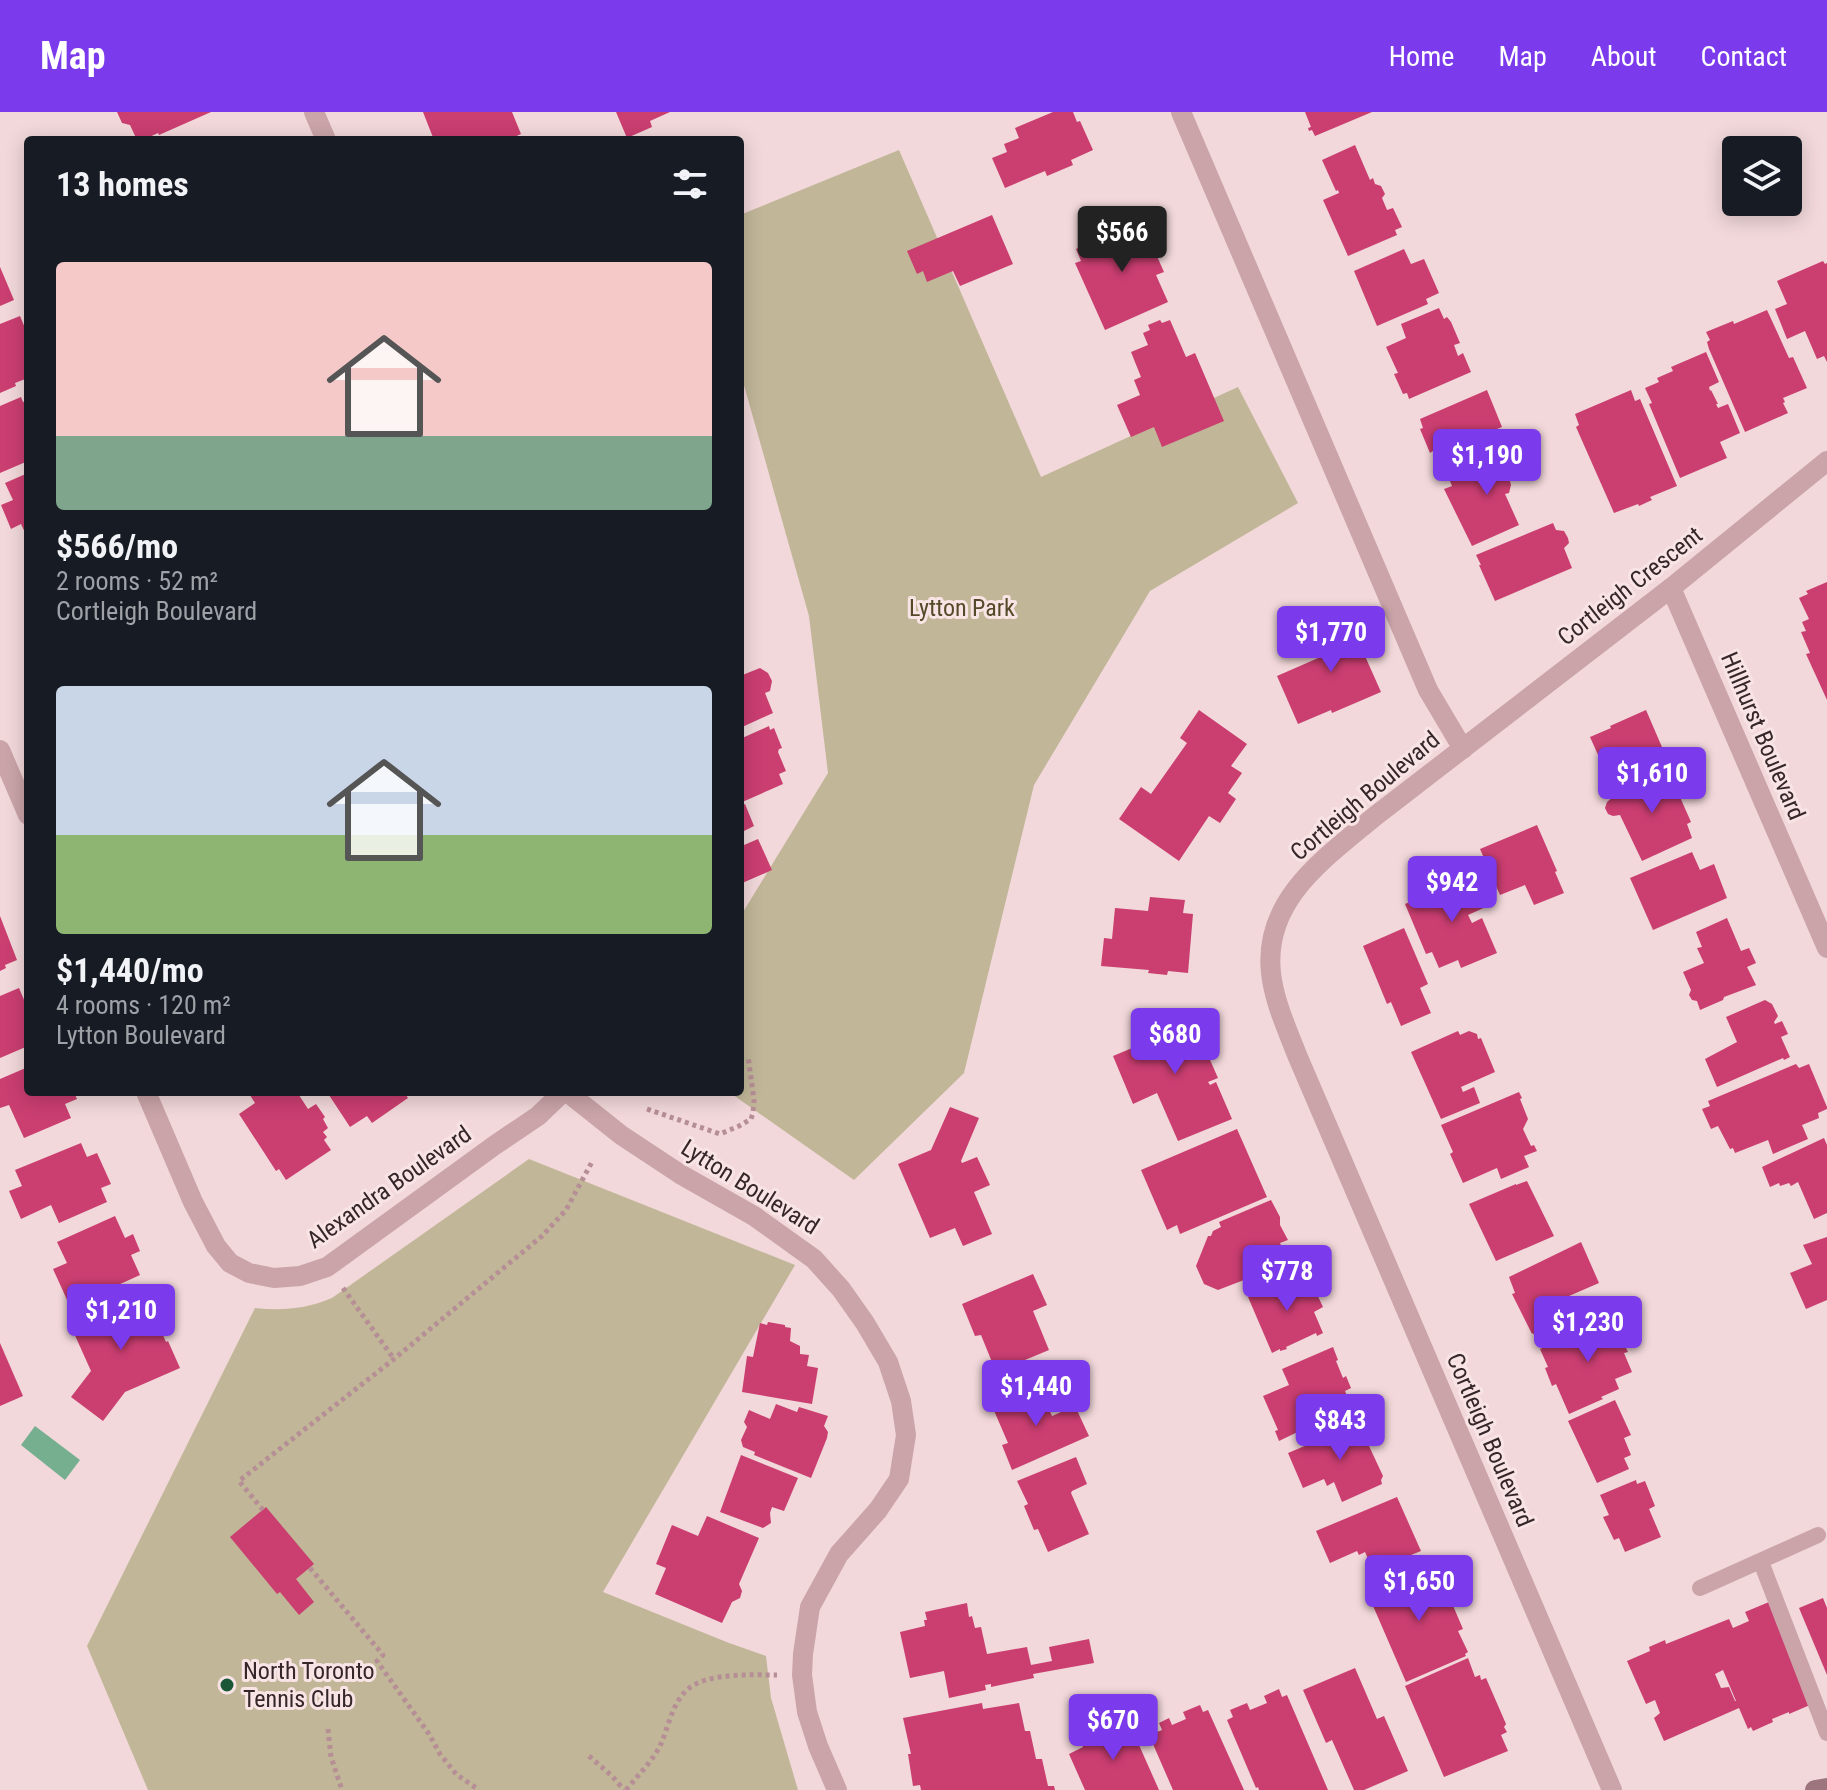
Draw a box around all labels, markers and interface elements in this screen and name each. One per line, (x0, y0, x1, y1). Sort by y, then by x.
text: Map (40, 34, 106, 78)
text: Home (1389, 40, 1454, 73)
text: Map (1498, 40, 1547, 73)
text: About (1591, 40, 1657, 73)
text: Contact (1701, 40, 1787, 73)
map controls (1722, 136, 1802, 216)
button: layers (1722, 136, 1802, 216)
icon: filters (668, 162, 712, 206)
text: 13 homes (56, 164, 189, 204)
pin: $566 (1075, 206, 1169, 274)
text: $566 (1096, 217, 1148, 247)
icon: home (312, 314, 456, 458)
pin: $1,190 (1422, 429, 1552, 497)
text: $1,190 (1451, 440, 1523, 470)
street label: Cortleigh Crescent (1552, 521, 1708, 651)
text: $566/mo (56, 526, 178, 566)
text: 2 rooms · 52 m² (56, 566, 218, 596)
park label: Lytton Park (909, 594, 1015, 622)
text: Cortleigh Boulevard (56, 596, 257, 626)
pin: $1,770 (1266, 606, 1396, 674)
text: $1,770 (1295, 617, 1367, 647)
street label: Hillhurst Boulevard (1715, 648, 1811, 824)
street label: Cortleigh Boulevard (1285, 726, 1445, 866)
icon: home (312, 738, 456, 882)
pin: $1,610 (1587, 747, 1717, 815)
text: $1,610 (1616, 758, 1688, 788)
pin: $942 (1405, 856, 1499, 924)
text: $942 (1426, 867, 1478, 897)
text: $1,440/mo (56, 950, 204, 990)
text: 4 rooms · 120 m² (56, 990, 231, 1020)
pin: $680 (1128, 1008, 1222, 1076)
text: $680 (1149, 1019, 1201, 1049)
text: Lytton Boulevard (56, 1020, 226, 1050)
street label: Alexandra Boulevard (302, 1120, 476, 1254)
street label: Lytton Boulevard (676, 1134, 824, 1240)
pin: $778 (1240, 1245, 1334, 1313)
text: $778 (1261, 1256, 1313, 1286)
pin: $1,210 (56, 1284, 186, 1352)
text: $1,210 (85, 1295, 157, 1325)
pin: $1,230 (1523, 1296, 1653, 1364)
text: $1,230 (1552, 1307, 1624, 1337)
street label: Cortleigh Boulevard (1441, 1349, 1539, 1531)
pin: $1,440 (971, 1360, 1101, 1428)
text: $1,440 (1000, 1371, 1072, 1401)
pin: $843 (1293, 1394, 1387, 1462)
text: $843 (1314, 1405, 1366, 1435)
pin: $1,650 (1354, 1555, 1484, 1623)
text: $1,650 (1383, 1566, 1455, 1596)
place label: North Toronto Tennis Club (243, 1657, 375, 1713)
marker: North Toronto Tennis Club (218, 1676, 236, 1694)
pin: $670 (1066, 1694, 1160, 1762)
text: $670 (1087, 1705, 1139, 1735)

